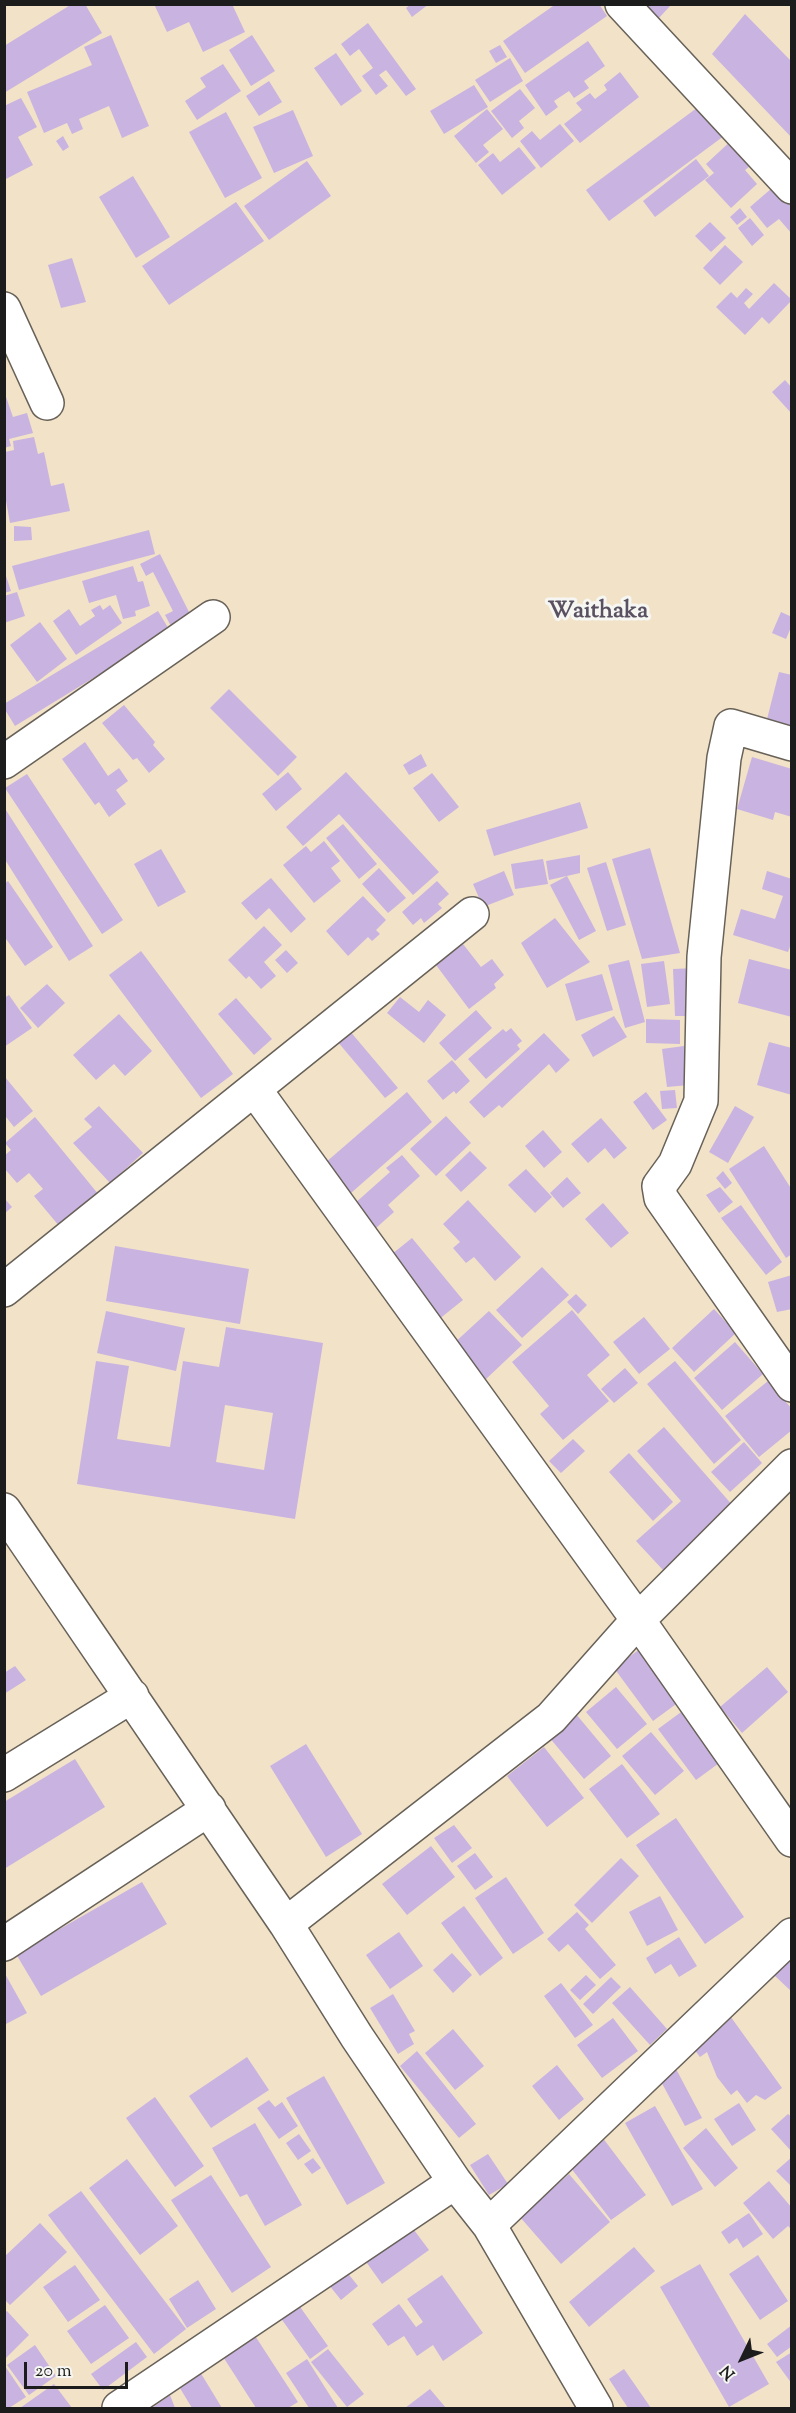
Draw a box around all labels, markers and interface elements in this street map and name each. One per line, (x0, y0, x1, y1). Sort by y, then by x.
district label: Waithaka (548, 599, 648, 627)
north arrow (712, 2329, 772, 2389)
scale bar (27, 2350, 130, 2388)
text: 20 m (35, 2359, 72, 2385)
text: N (716, 2359, 741, 2384)

